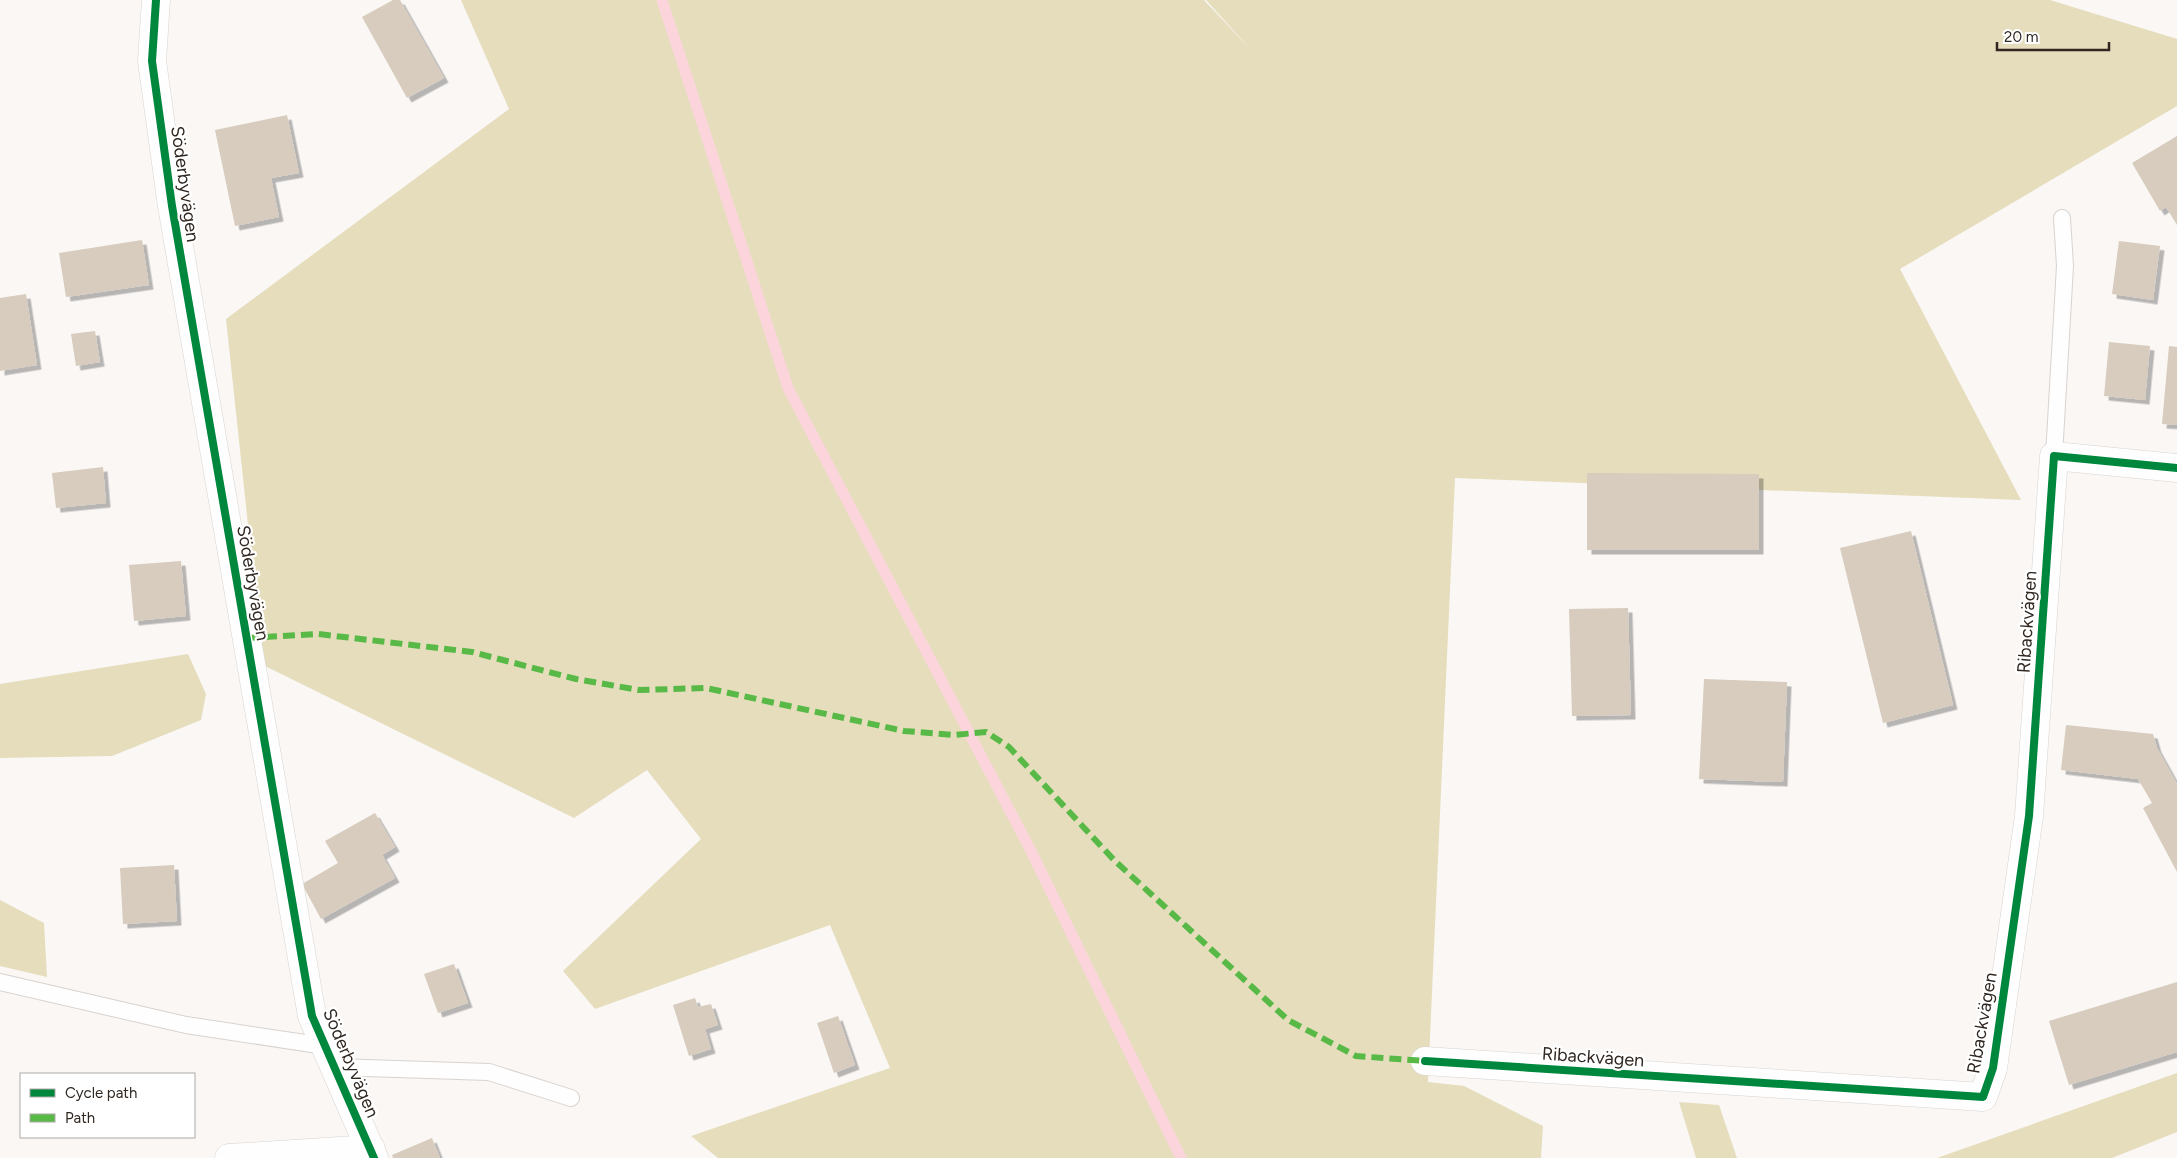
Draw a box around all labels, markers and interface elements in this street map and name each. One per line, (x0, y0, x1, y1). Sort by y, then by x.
scale bar (1997, 20, 2110, 52)
text: 20 m (2004, 28, 2038, 46)
street label: Söderbyvägen (166, 125, 204, 243)
street label: Söderbyvägen (232, 524, 274, 642)
street label: Ribackvägen (2012, 570, 2042, 674)
street label: Ribackvägen (1962, 971, 2002, 1075)
street label: Söderbyvägen (318, 1005, 384, 1121)
street label: Ribackvägen (1541, 1042, 1645, 1072)
legend (20, 1073, 195, 1138)
text: Cycle path (65, 1084, 137, 1102)
text: Path (65, 1109, 95, 1127)

